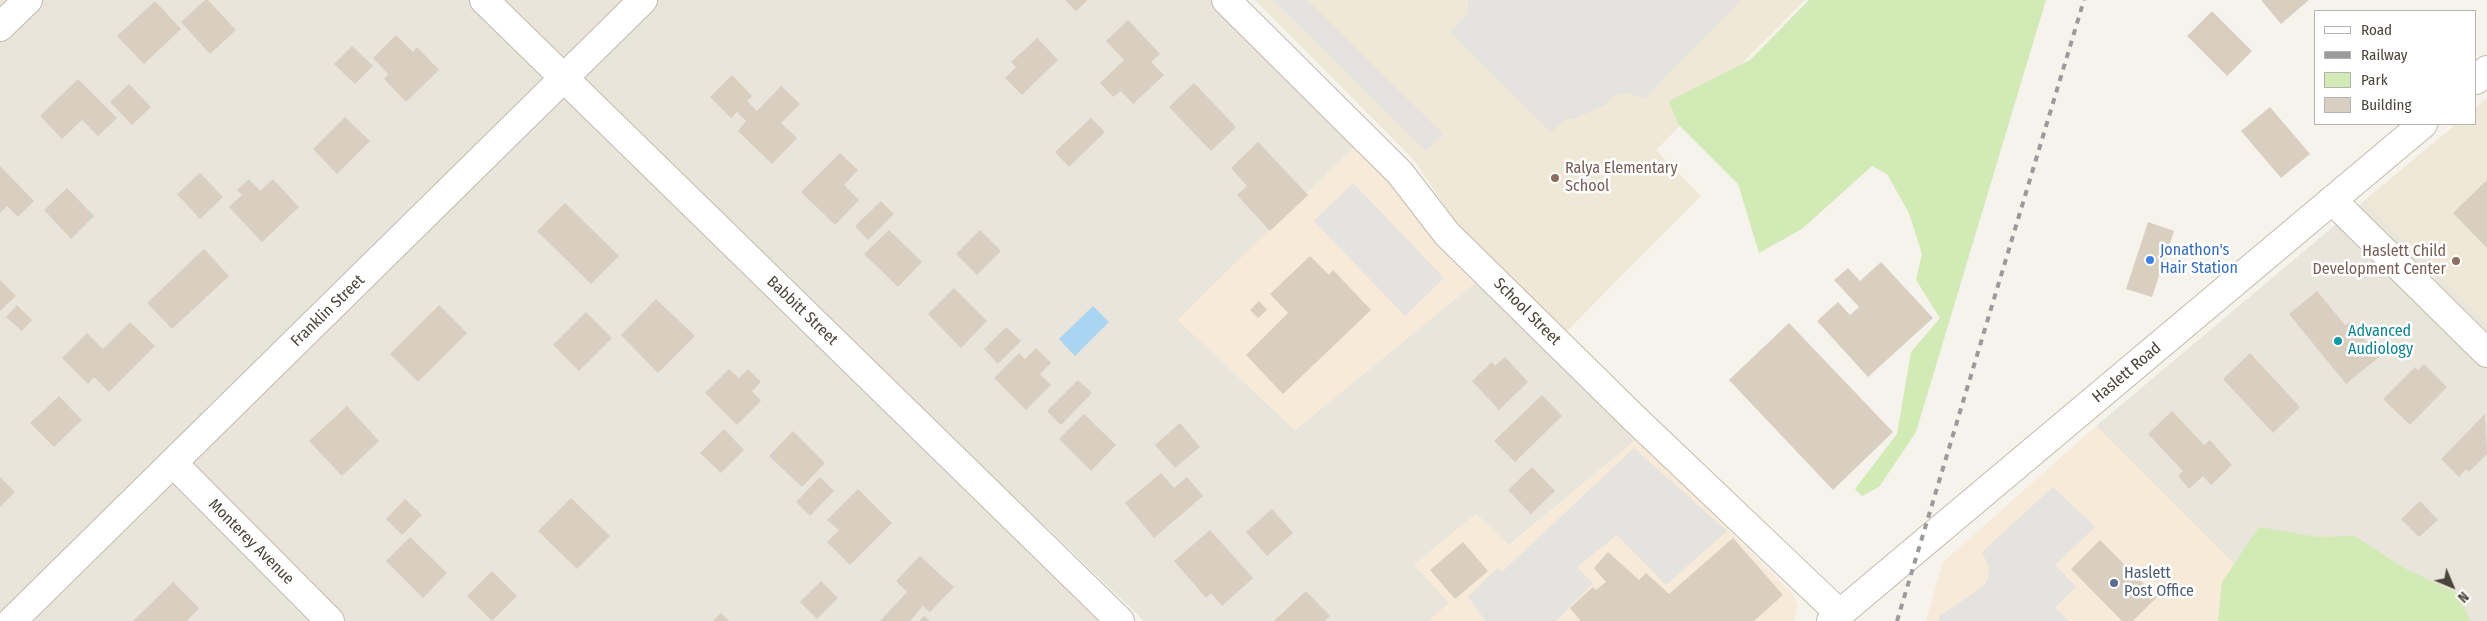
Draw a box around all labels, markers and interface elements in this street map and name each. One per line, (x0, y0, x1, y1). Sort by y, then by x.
legend (2314, 10, 2477, 125)
text: Road (2361, 21, 2392, 39)
text: Railway (2361, 46, 2408, 64)
text: Park (2361, 71, 2388, 89)
text: Building (2361, 96, 2412, 114)
place label: Ralya Elementary School (1565, 159, 1678, 197)
marker: Ralya Elementary School (1549, 172, 1561, 184)
place label: Jonathon's Hair Station (2160, 241, 2238, 279)
place label: Haslett Child Development Center (2313, 242, 2446, 280)
marker: Jonathon's Hair Station (2144, 254, 2156, 266)
marker: Haslett Child Development Center (2450, 255, 2462, 267)
street label: Franklin Street (287, 271, 369, 351)
street label: Babbitt Street (763, 272, 841, 350)
street label: School Street (1489, 274, 1565, 350)
place label: Advanced Audiology (2348, 322, 2413, 360)
marker: Advanced Audiology (2332, 335, 2344, 347)
street label: Haslett Road (2089, 339, 2165, 407)
street label: Monterey Avenue (204, 495, 298, 589)
north arrow (2427, 561, 2477, 611)
place label: Haslett Post Office (2124, 564, 2194, 602)
marker: Haslett Post Office (2108, 577, 2120, 589)
text: N (2454, 588, 2472, 606)

